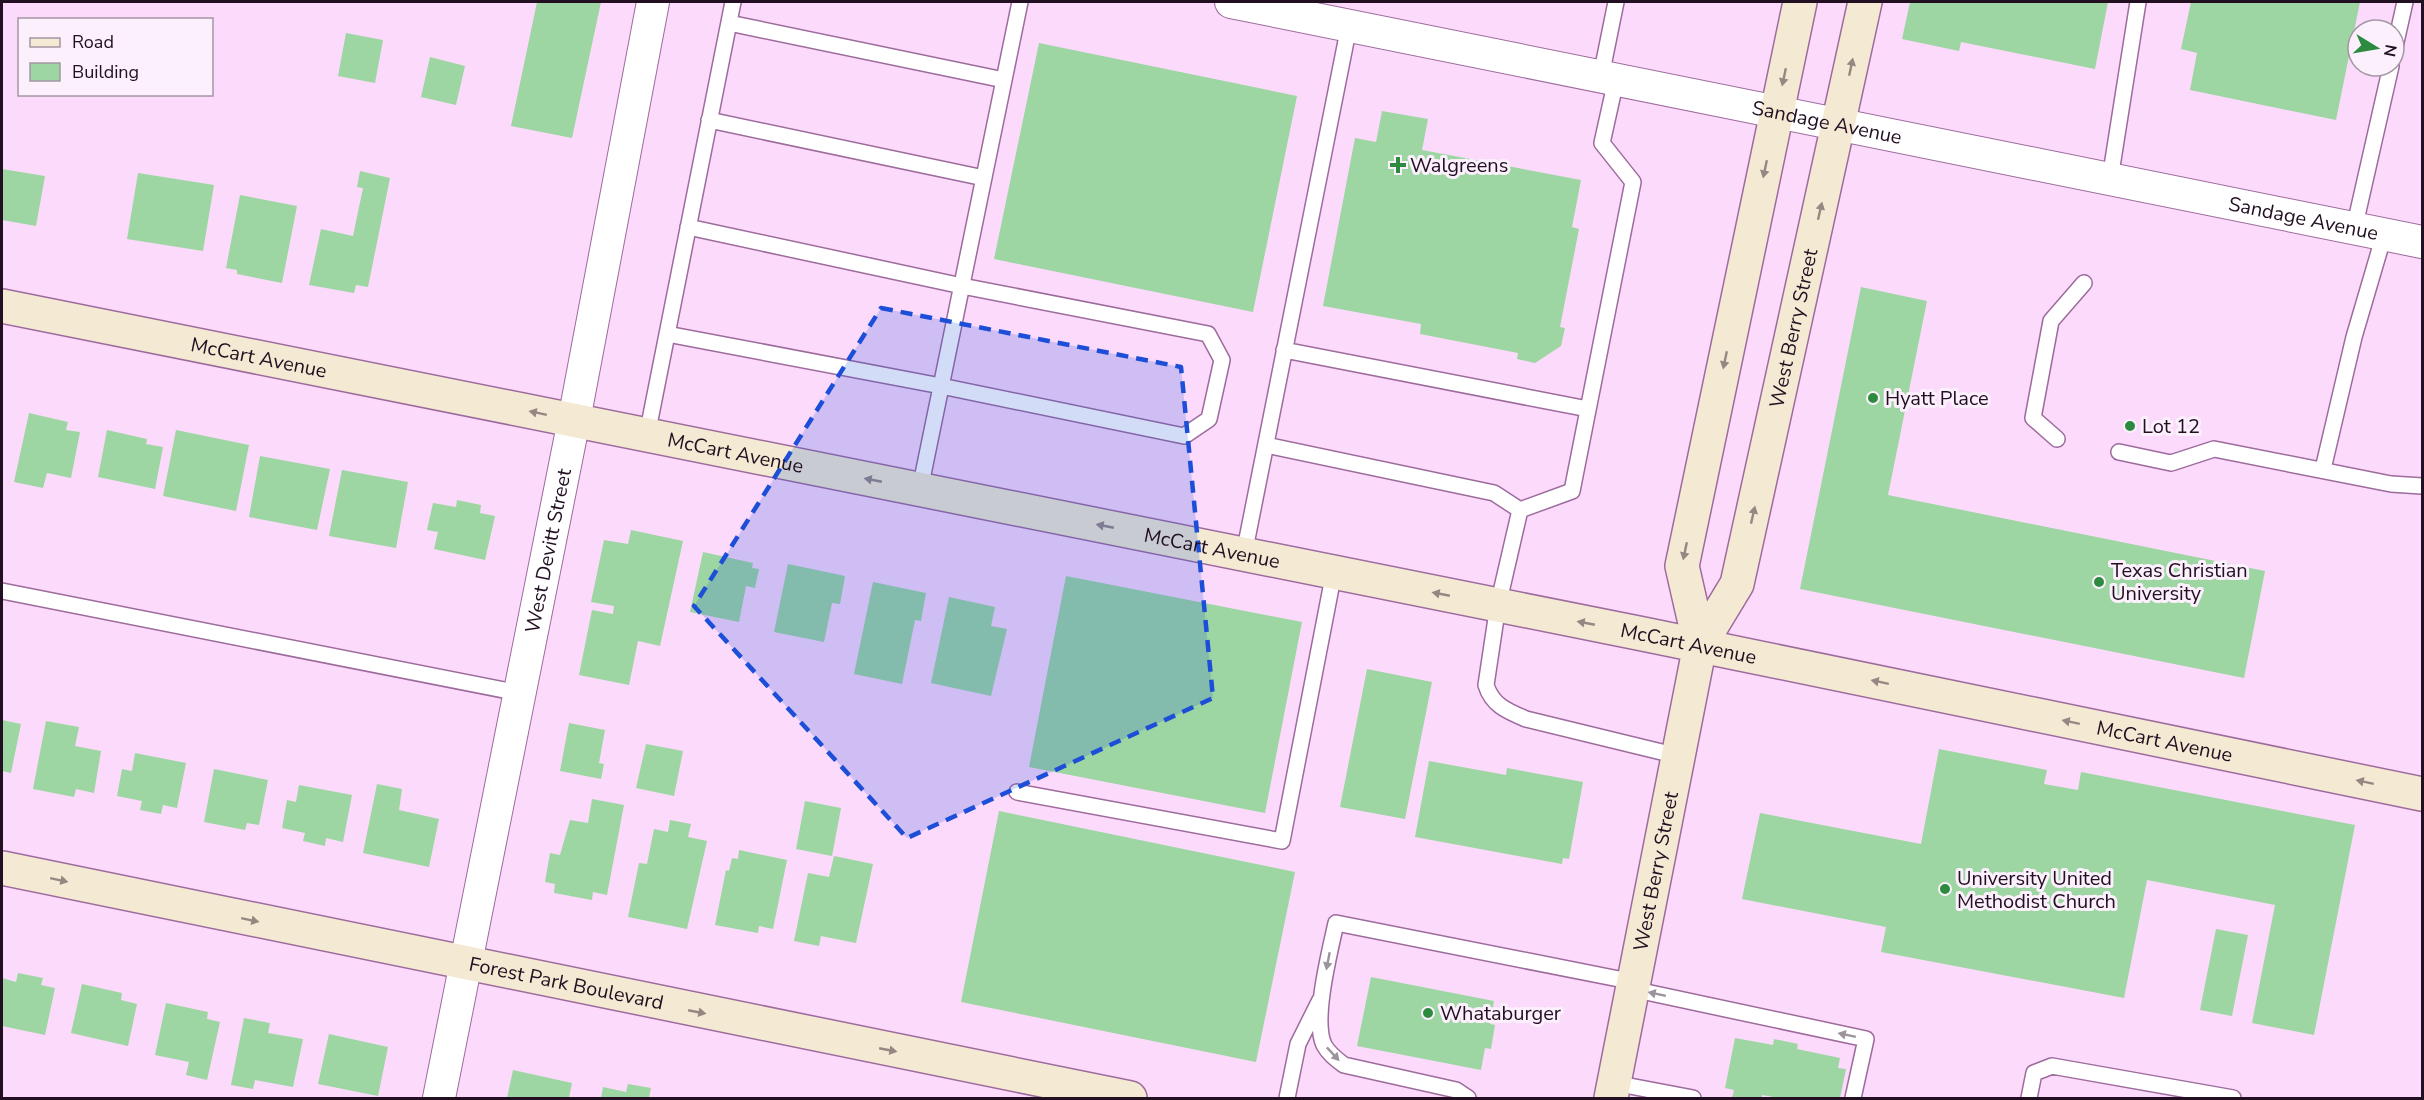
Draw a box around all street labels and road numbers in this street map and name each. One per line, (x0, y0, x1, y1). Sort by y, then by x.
street label: Sandage Avenue (1750, 94, 1904, 151)
street label: Sandage Avenue (2226, 190, 2381, 247)
street label: West Berry Street (1763, 245, 1825, 410)
street label: McCart Avenue (188, 331, 329, 385)
street label: McCart Avenue (665, 426, 806, 480)
street label: West Devitt Street (519, 465, 578, 635)
street label: McCart Avenue (1142, 522, 1282, 575)
street label: McCart Avenue (1618, 617, 1759, 671)
street label: McCart Avenue (2094, 715, 2235, 769)
street label: West Berry Street (1627, 788, 1685, 954)
street label: Forest Park Boulevard (467, 951, 666, 1017)

